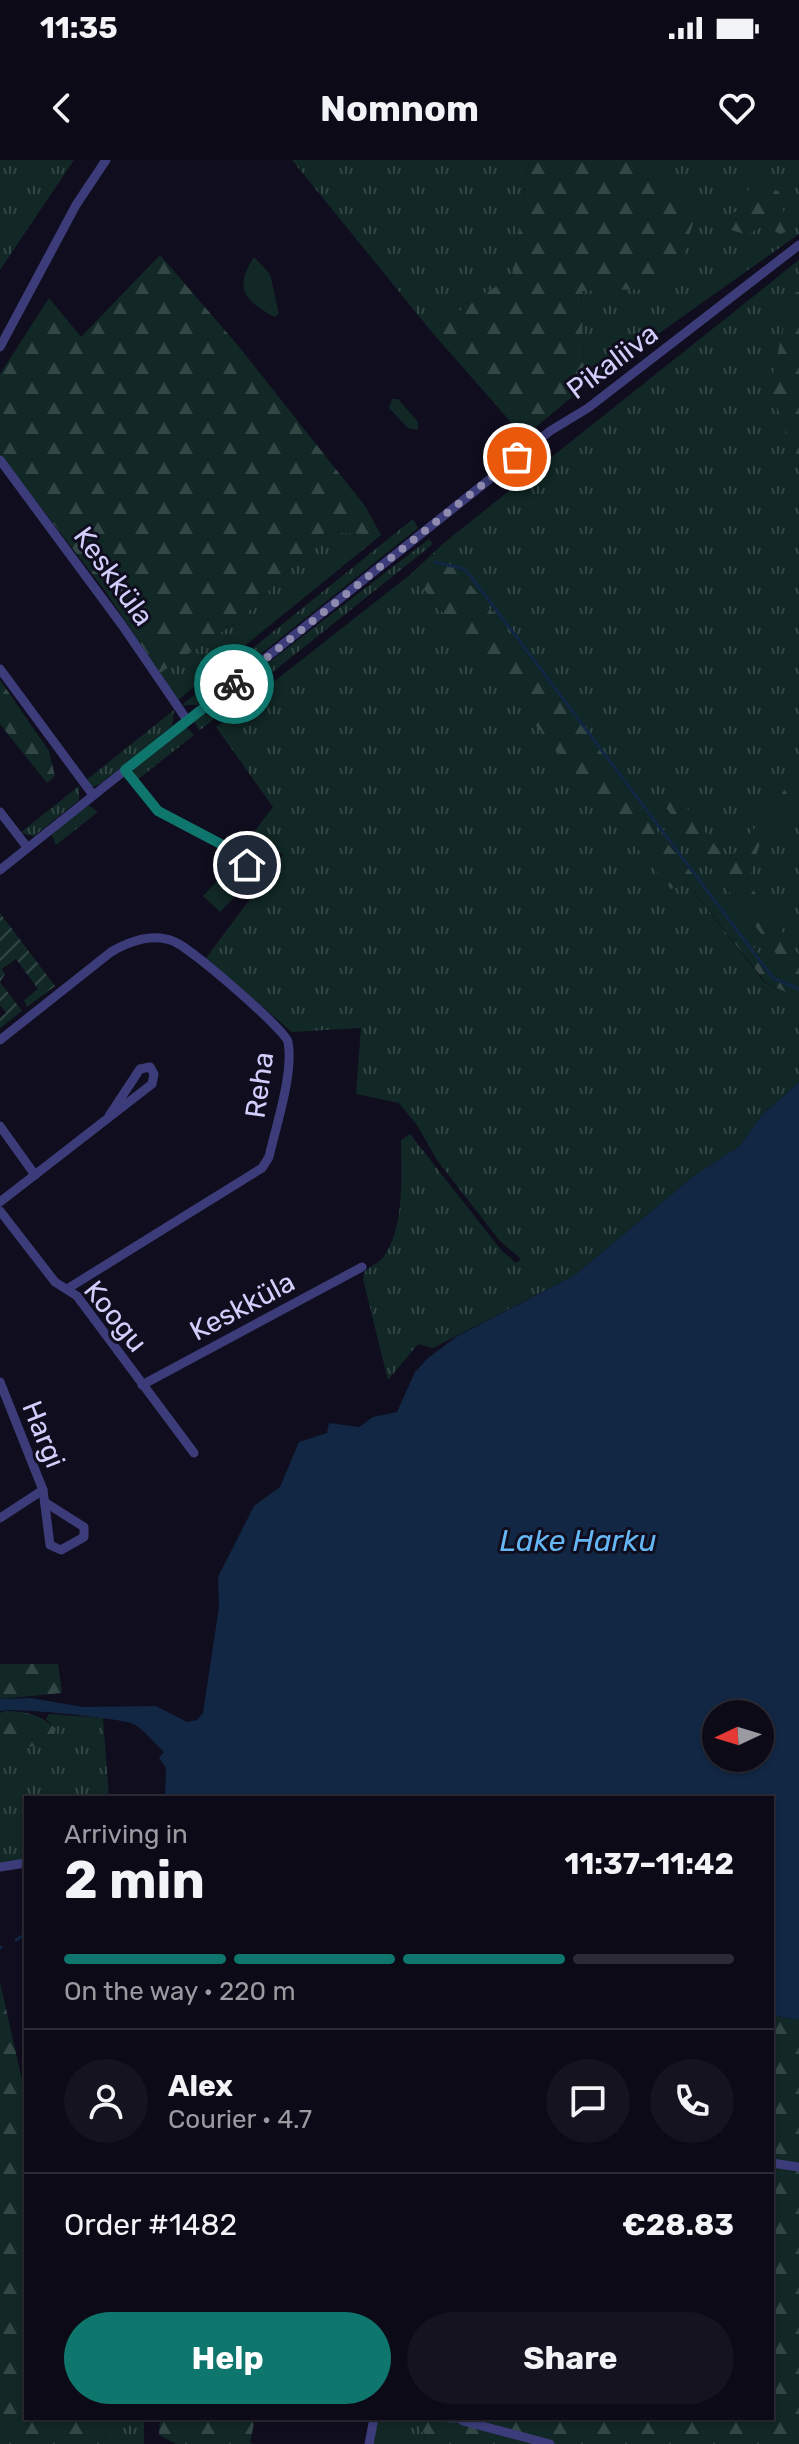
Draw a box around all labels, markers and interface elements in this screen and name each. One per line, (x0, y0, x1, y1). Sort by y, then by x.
text: 11:35 (40, 10, 118, 46)
icon: back (40, 86, 84, 130)
icon: heart (715, 86, 759, 130)
text: Nomnom (320, 87, 479, 130)
street label: Pikaliiva (560, 317, 664, 406)
pin (483, 423, 551, 491)
icon: bag (495, 435, 539, 479)
street label: Keskküla (67, 521, 160, 632)
courier (194, 644, 274, 724)
icon: bike (212, 662, 256, 706)
pin (213, 831, 281, 899)
icon: home (225, 843, 269, 887)
street label: Reha (239, 1050, 280, 1120)
street label: Keskküla (184, 1265, 300, 1348)
street label: Koogu (77, 1274, 154, 1358)
street label: Hargi (15, 1396, 72, 1472)
water label: Lake Harku (499, 1523, 657, 1559)
north arrow (702, 1700, 774, 1772)
map controls (702, 1700, 774, 1772)
text: Arriving in (64, 1819, 188, 1850)
text: 11:37–11:42 (565, 1846, 734, 1882)
text: 2 min (64, 1849, 205, 1911)
text: On the way · 220 m (64, 1976, 296, 2007)
button: person (64, 2059, 148, 2143)
button: chat (546, 2059, 630, 2143)
button: phone (650, 2059, 734, 2143)
text: Alex (168, 2068, 233, 2104)
text: Courier · 4.7 (168, 2104, 312, 2135)
text: Order #1482 (64, 2207, 237, 2243)
text: €28.83 (622, 2207, 734, 2243)
button: Help (64, 2312, 391, 2404)
button: Share (407, 2312, 734, 2404)

